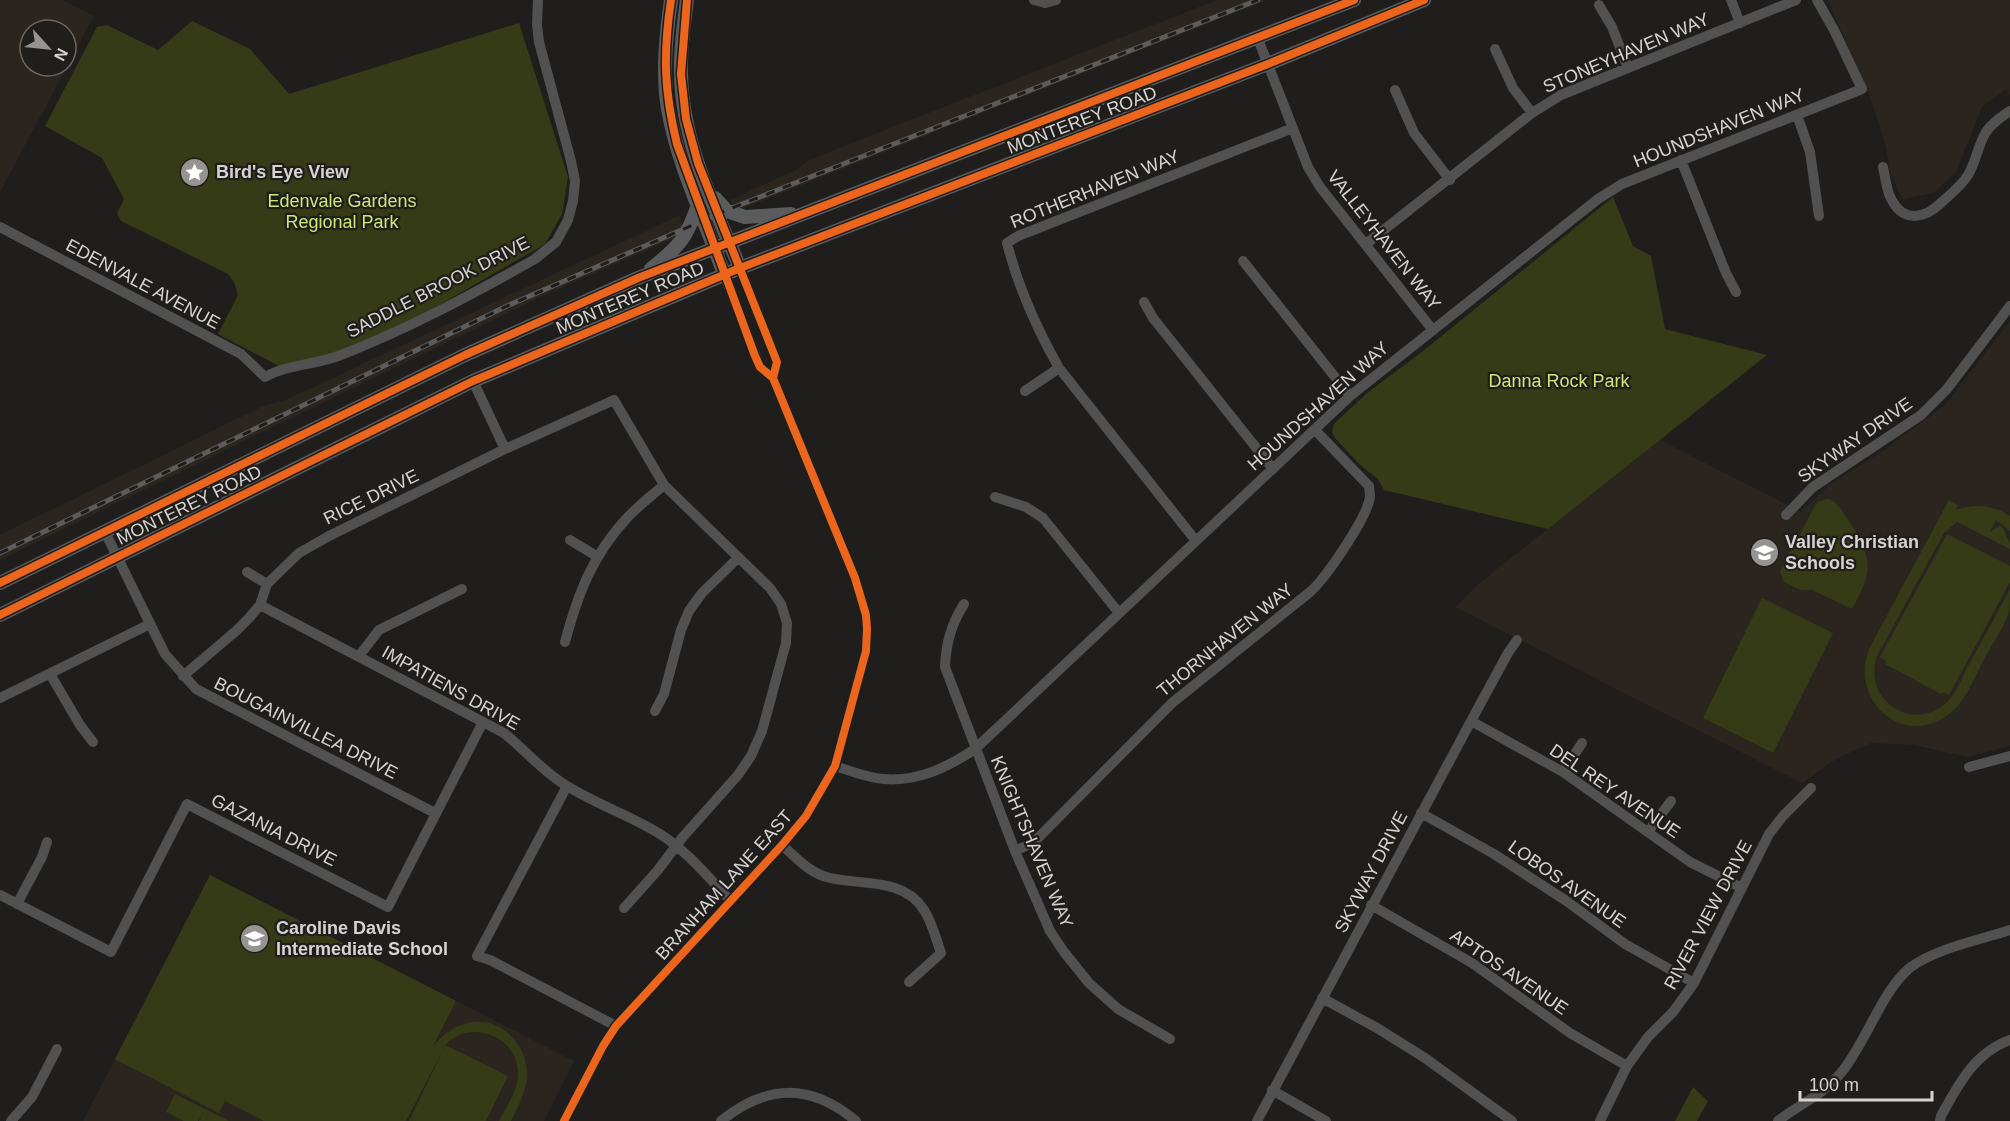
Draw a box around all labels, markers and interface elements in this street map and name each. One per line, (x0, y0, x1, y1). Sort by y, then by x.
street label: STONEYHAVEN WAY (1540, 9, 1712, 97)
north arrow (18, 18, 78, 78)
text: N (51, 46, 71, 64)
street label: MONTEREY ROAD (1004, 82, 1160, 158)
street label: HOUNDSHAVEN WAY (1631, 85, 1807, 171)
street label: ROTHERHAVEN WAY (1007, 146, 1183, 232)
place icon: Bird's Eye View (179, 156, 211, 188)
place label: Bird's Eye View (216, 162, 350, 182)
street label: VALLEYHAVEN WAY (1323, 166, 1445, 314)
park label: Edenvale Gardens Regional Park (267, 191, 417, 232)
street label: SADDLE BROOK DRIVE (343, 232, 533, 342)
street label: EDENVALE AVENUE (63, 235, 223, 333)
street label: MONTEREY ROAD (553, 258, 707, 338)
street label: HOUNDSHAVEN WAY (1243, 337, 1393, 475)
park label: Danna Rock Park (1488, 371, 1631, 391)
street label: SKYWAY DRIVE (1794, 393, 1916, 487)
street label: MONTEREY ROAD (113, 461, 265, 549)
street label: RICE DRIVE (320, 465, 422, 529)
place label: Valley Christian Schools (1785, 532, 1919, 573)
school or university icon: Valley Christian Schools (1748, 536, 1780, 568)
street label: THORNHAVEN WAY (1153, 579, 1297, 701)
street label: IMPATIENS DRIVE (379, 642, 523, 734)
street label: BOUGAINVILLEA DRIVE (211, 673, 401, 783)
street label: DEL REY AVENUE (1546, 740, 1684, 842)
street label: KNIGHTSHAVEN WAY (987, 753, 1077, 931)
street label: GAZANIA DRIVE (208, 790, 340, 870)
street label: BRANHAM LANE EAST (652, 806, 796, 964)
street label: SKYWAY DRIVE (1331, 808, 1411, 936)
street label: LOBOS AVENUE (1504, 836, 1630, 932)
street label: RIVER VIEW DRIVE (1660, 837, 1756, 993)
place label: Caroline Davis Intermediate School (276, 918, 448, 959)
school or university icon: Caroline Davis Intermediate School (239, 922, 271, 954)
street label: APTOS AVENUE (1446, 925, 1572, 1019)
scale bar (1800, 1064, 1932, 1102)
text: 100 m (1809, 1075, 1859, 1095)

